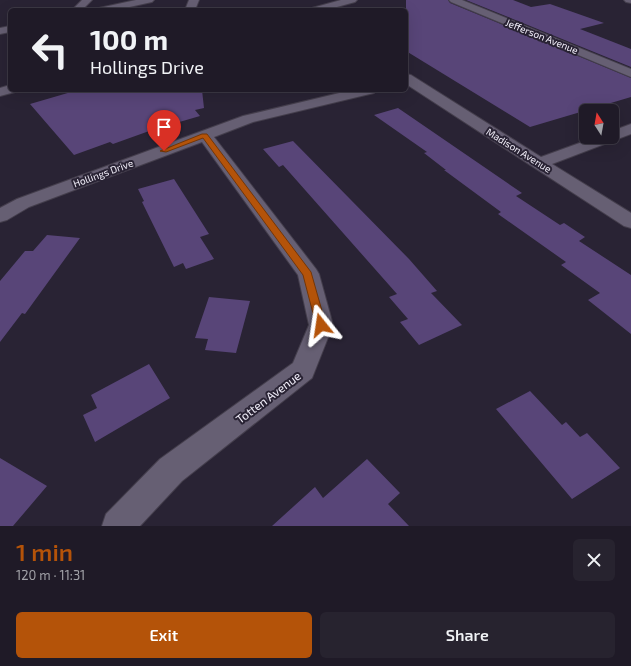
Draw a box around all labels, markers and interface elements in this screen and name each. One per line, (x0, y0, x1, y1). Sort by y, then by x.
street label: Jefferson Avenue (504, 16, 580, 56)
text: 100 m (90, 22, 168, 56)
icon: left (24, 24, 76, 76)
text: Hollings Drive (90, 56, 204, 78)
north arrow (579, 104, 619, 144)
map controls (579, 104, 619, 144)
pin (147, 110, 181, 151)
icon: arrive (153, 116, 175, 138)
street label: Madison Avenue (484, 125, 554, 175)
street label: Hollings Drive (71, 157, 135, 189)
position arrow (300, 304, 342, 346)
street label: Totten Avenue (233, 368, 303, 426)
text: 1 min (16, 537, 73, 566)
button: close (573, 539, 615, 581)
text: 120 m · 11:31 (16, 567, 85, 583)
button: Exit (16, 612, 312, 658)
button: Share (320, 612, 615, 658)

